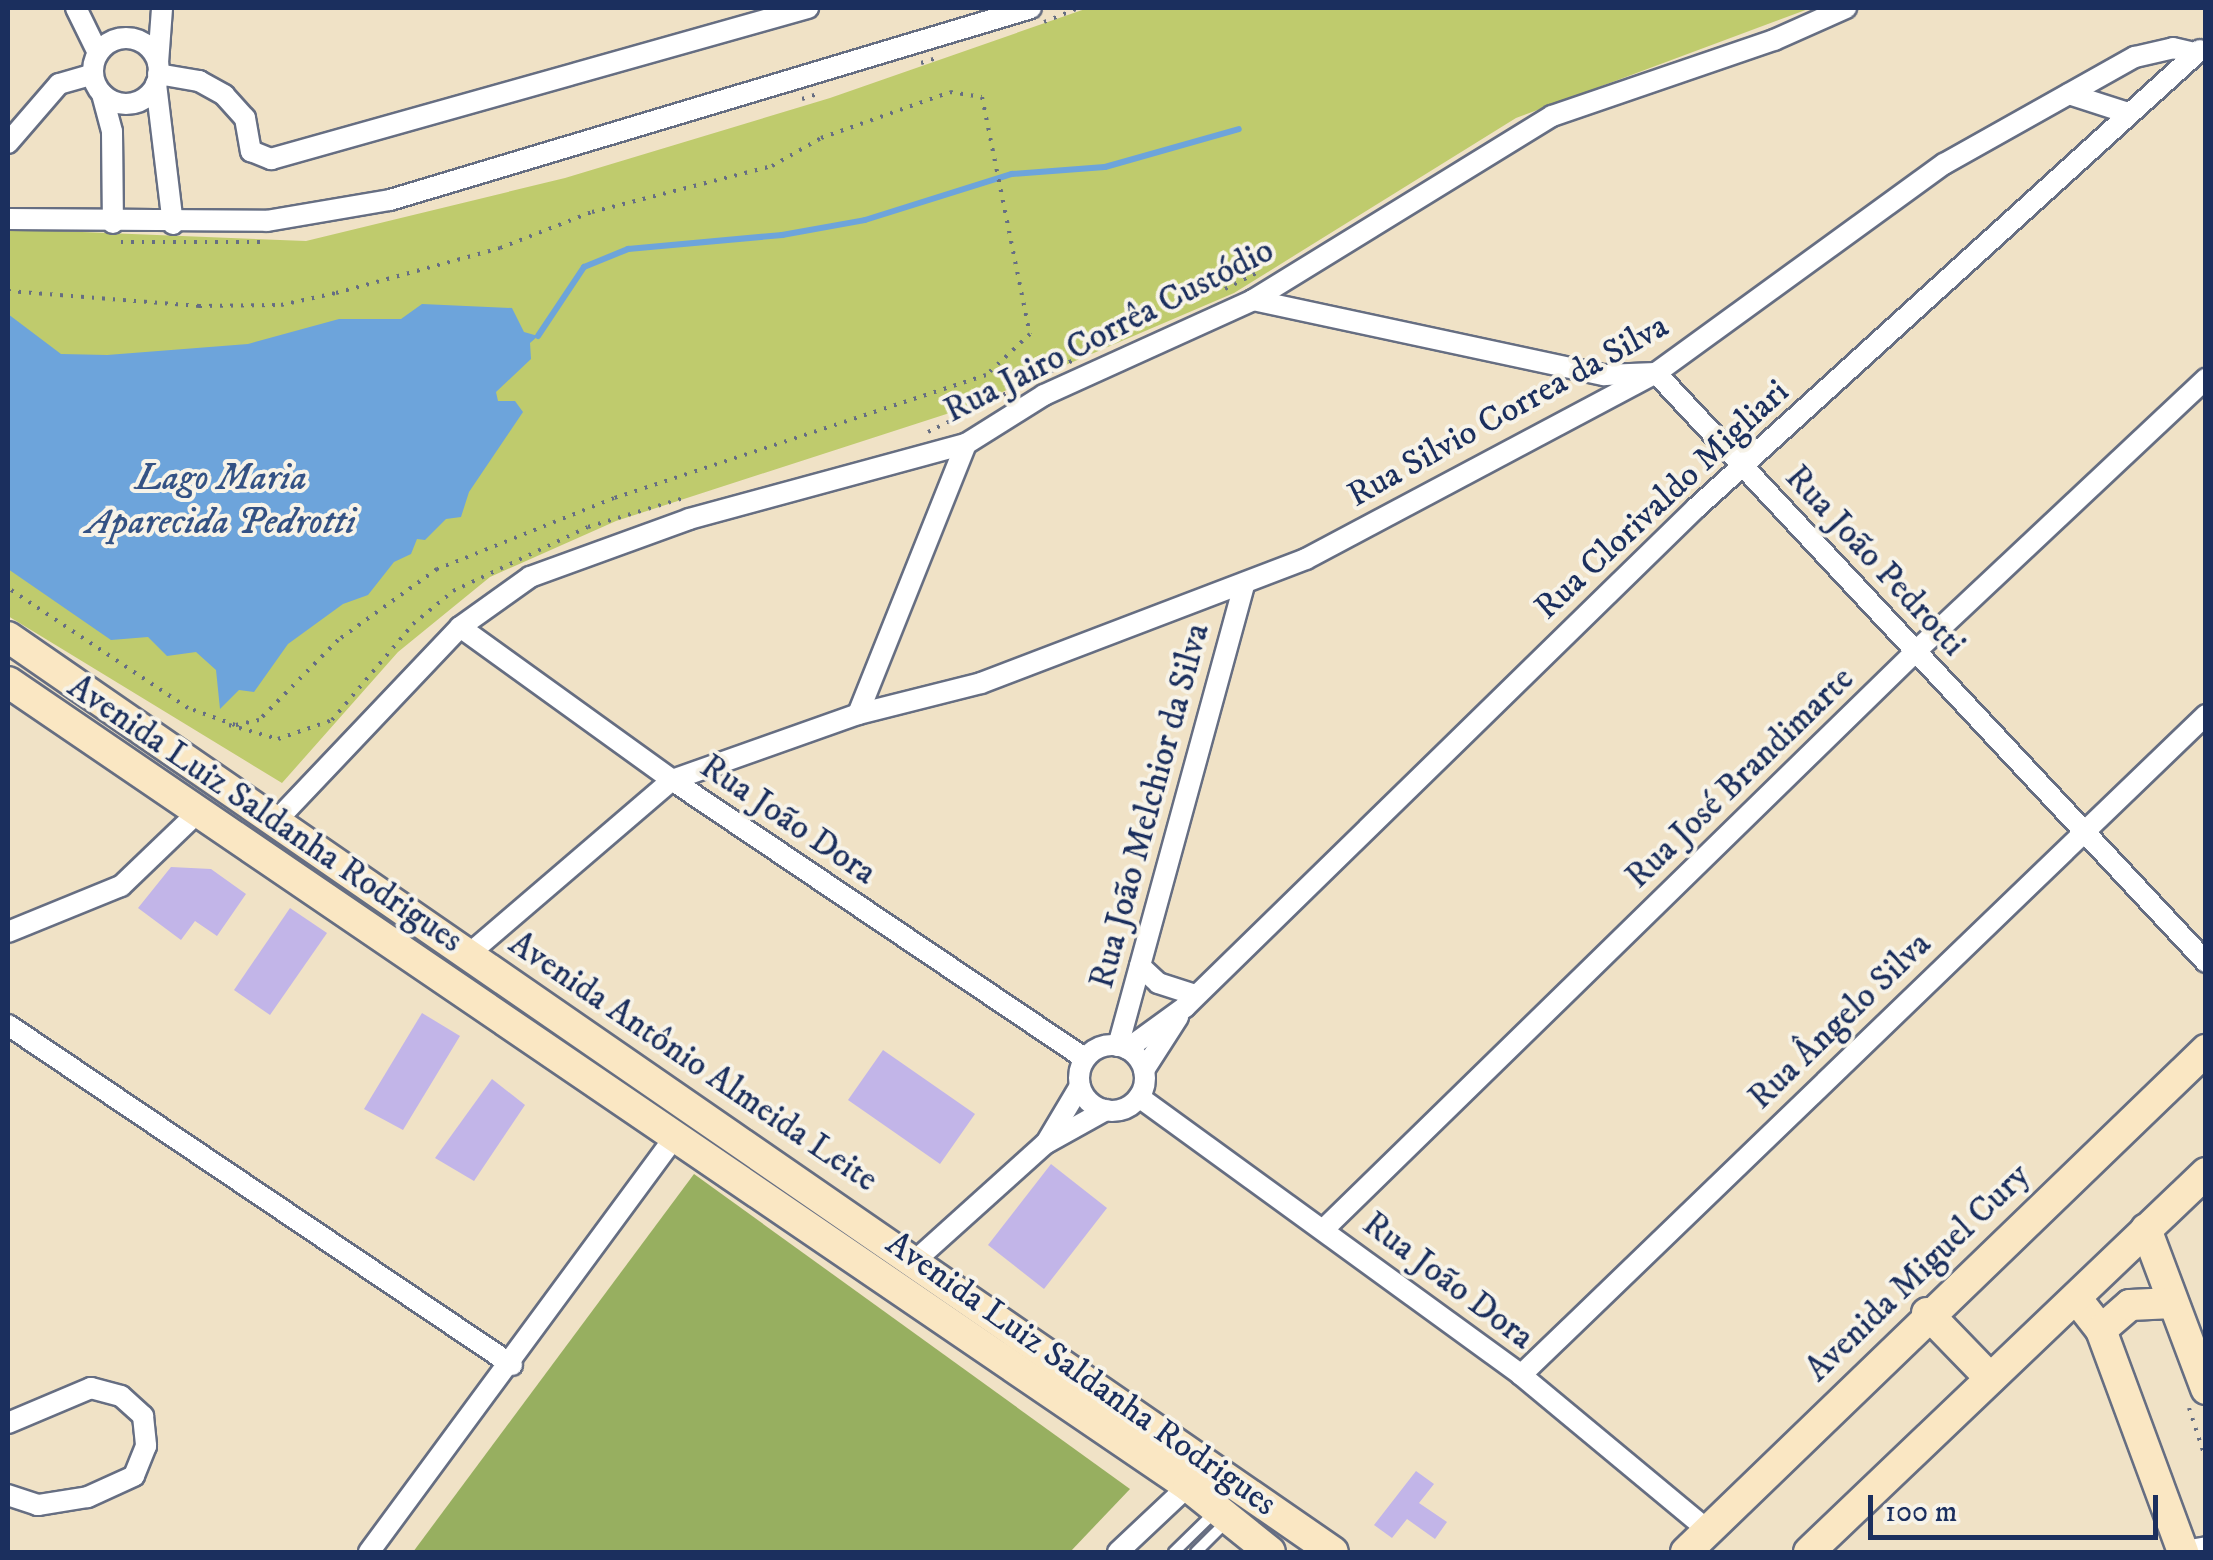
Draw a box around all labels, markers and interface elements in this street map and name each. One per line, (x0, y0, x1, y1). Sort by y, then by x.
street label: Rua Jairo Corrêa Custódio (937, 230, 1281, 432)
street label: Rua Silvio Correa da Silva (1340, 305, 1676, 517)
street label: Rua Clorivaldo Migliari (1526, 371, 1798, 629)
water label: Lago Maria Aparecida Pedrotti (86, 456, 356, 546)
street label: Rua João Pedrotti (1776, 457, 1974, 665)
street label: Rua João Melchior da Silva (1081, 619, 1219, 993)
street label: Rua José Brandimarte (1617, 658, 1863, 898)
street label: Avenida Luiz Saldanha Rodrigues (60, 666, 470, 962)
street label: Rua João Dora (692, 746, 884, 894)
street label: Avenida Antônio Almeida Leite (501, 923, 885, 1201)
street label: Rua Ângelo Silva (1740, 923, 1940, 1119)
street label: Avenida Miguel Cury (1797, 1155, 2039, 1391)
street label: Rua João Dora (1354, 1203, 1542, 1359)
street label: Avenida Luiz Saldanha Rodrigues (878, 1223, 1284, 1525)
scale bar (1873, 1475, 2163, 1537)
text: 100 m (1885, 1494, 1957, 1531)

